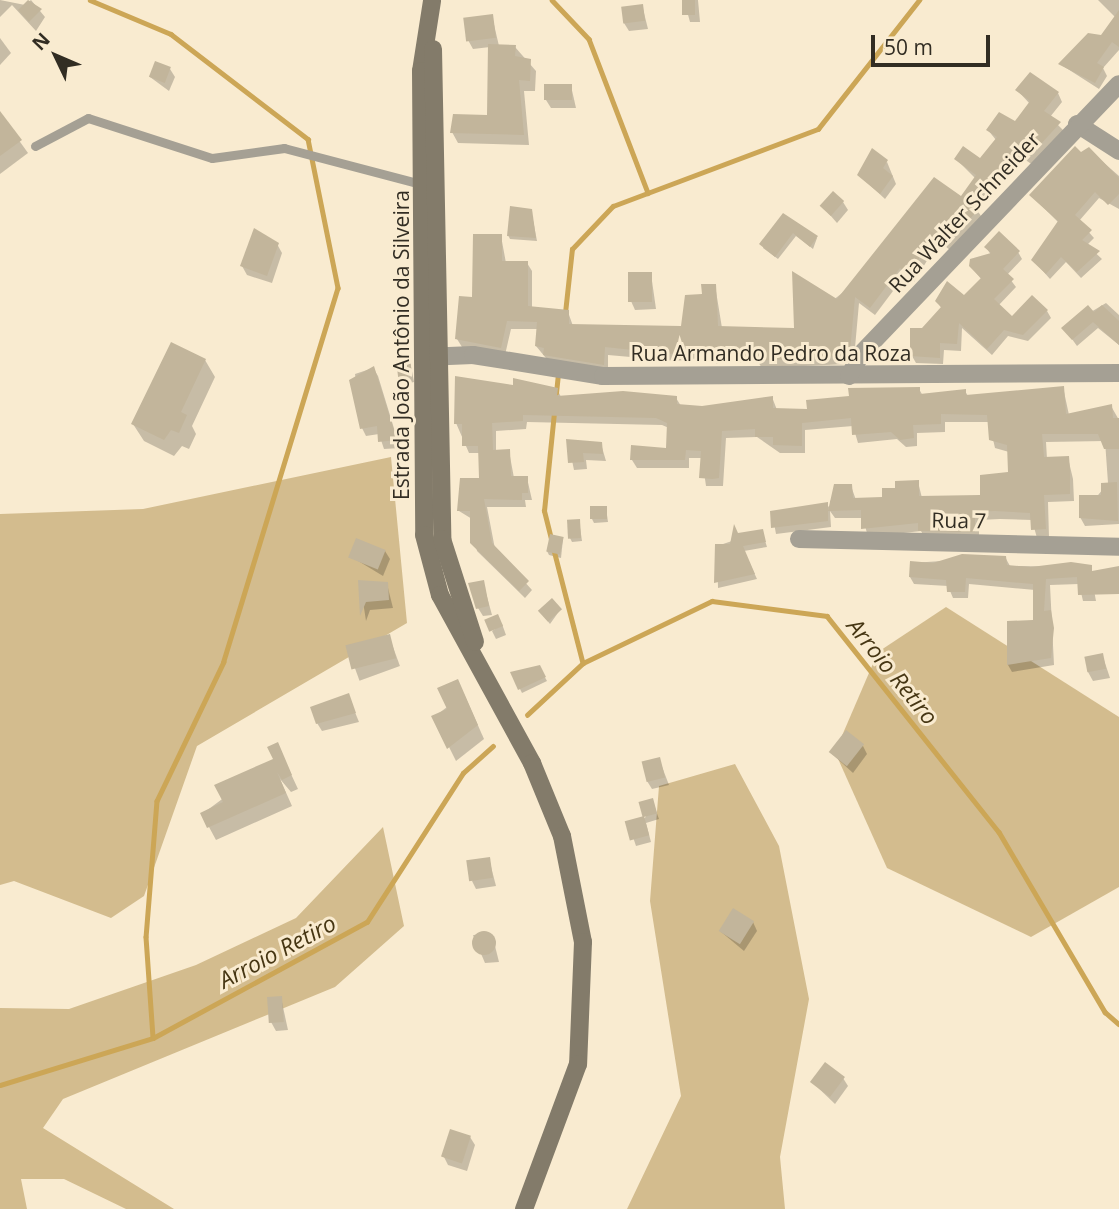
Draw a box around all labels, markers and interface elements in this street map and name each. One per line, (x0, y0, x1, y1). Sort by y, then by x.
north arrow (21, 21, 91, 91)
scale bar (874, 21, 993, 65)
text: N (26, 27, 56, 56)
text: 50 m (884, 33, 933, 61)
street label: Rua Walter Schneider (883, 127, 1045, 297)
street label: Estrada João Antônio da Silveira (388, 190, 414, 500)
street label: Rua Armando Pedro da Roza (631, 340, 911, 366)
street label: Rua 7 (931, 507, 987, 533)
water label: Arroio Retiro (842, 612, 944, 730)
water label: Arroio Retiro (214, 909, 340, 993)

